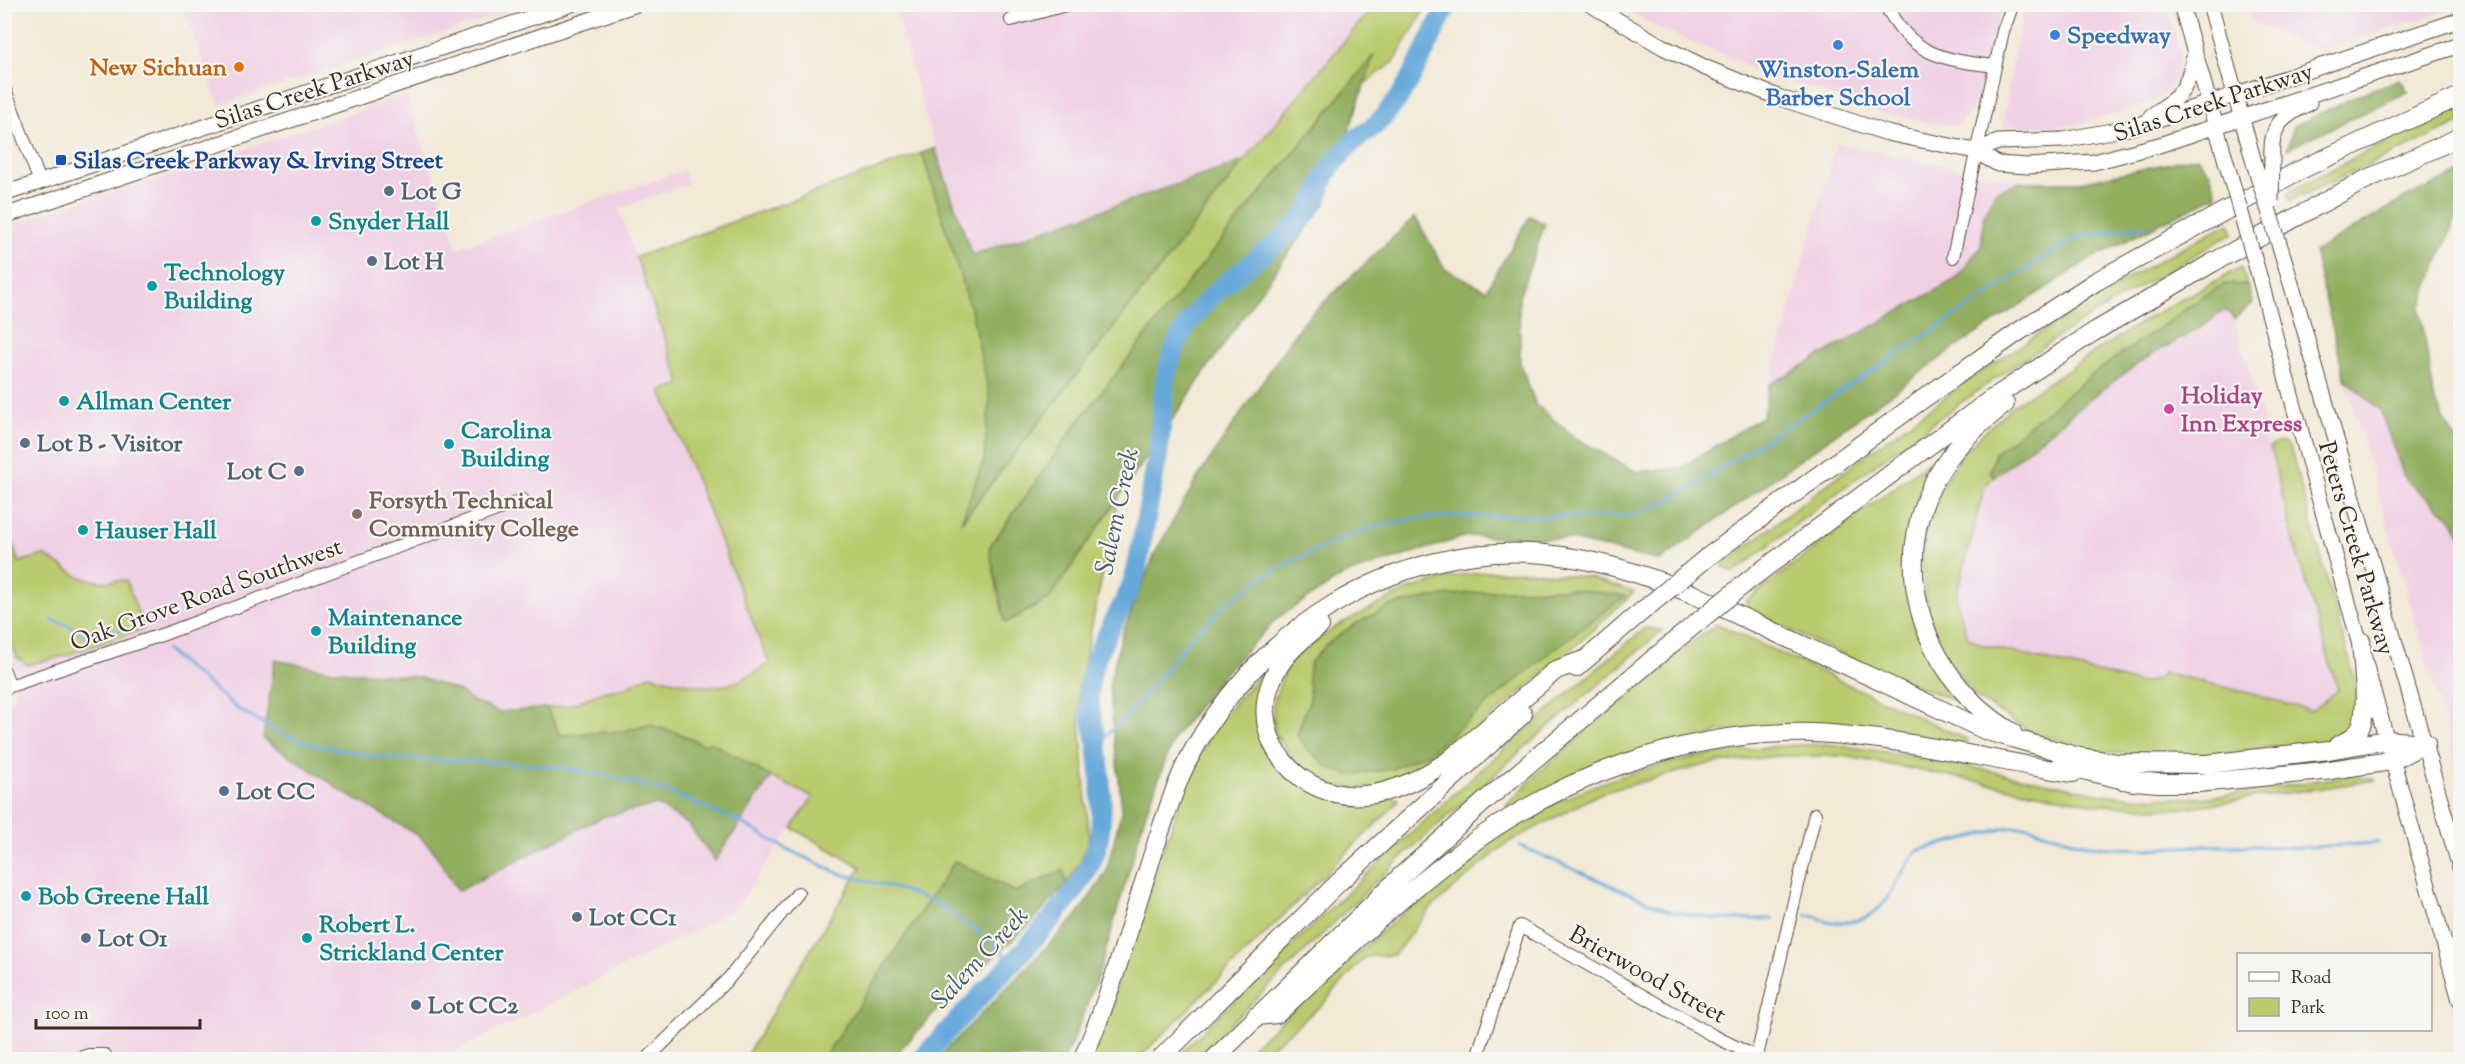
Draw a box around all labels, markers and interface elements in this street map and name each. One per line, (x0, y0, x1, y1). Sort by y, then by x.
place label: Speedway (2067, 20, 2171, 54)
marker: Speedway (2048, 28, 2062, 42)
marker: Winston-Salem Barber School (1831, 38, 1845, 52)
street label: Silas Creek Parkway (210, 43, 419, 139)
place label: New Sichuan (90, 52, 228, 86)
place label: Winston-Salem Barber School (1757, 54, 1919, 116)
street label: Silas Creek Parkway (2109, 56, 2318, 152)
marker: New Sichuan (232, 60, 246, 74)
place label: Silas Creek Parkway & Irving Street (73, 145, 444, 179)
marker: Silas Creek Parkway & Irving Street (54, 153, 68, 167)
place label: Lot G (401, 176, 462, 210)
marker: Lot G (382, 184, 396, 198)
place label: Snyder Hall (328, 206, 450, 240)
marker: Snyder Hall (309, 214, 323, 228)
place label: Lot H (384, 246, 444, 280)
marker: Lot H (365, 254, 379, 268)
place label: Technology Building (164, 257, 285, 319)
marker: Technology Building (145, 279, 159, 293)
place label: Holiday Inn Express (2181, 380, 2302, 442)
place label: Allman Center (76, 386, 232, 420)
marker: Allman Center (57, 394, 71, 408)
marker: Holiday Inn Express (2162, 402, 2176, 416)
place label: Carolina Building (461, 415, 552, 477)
place label: Lot B - Visitor (37, 428, 184, 462)
marker: Lot B - Visitor (18, 436, 32, 450)
marker: Carolina Building (442, 437, 456, 451)
street label: Peters Creek Parkway (2308, 438, 2402, 660)
water label: Salem Creek (1087, 445, 1150, 578)
place label: Lot C (227, 456, 287, 490)
marker: Lot C (292, 464, 306, 478)
place label: Forsyth Technical Community College (369, 485, 579, 547)
marker: Forsyth Technical Community College (350, 507, 364, 521)
place label: Hauser Hall (95, 515, 217, 549)
marker: Hauser Hall (76, 523, 90, 537)
street label: Oak Grove Road Southwest (66, 531, 348, 661)
place label: Maintenance Building (328, 602, 463, 664)
marker: Maintenance Building (309, 624, 323, 638)
place label: Lot CC (236, 776, 316, 810)
marker: Lot CC (217, 784, 231, 798)
place label: Bob Greene Hall (38, 881, 209, 915)
marker: Bob Greene Hall (19, 889, 33, 903)
water label: Salem Creek (923, 899, 1038, 1018)
place label: Lot CC1 (589, 902, 677, 936)
place label: Robert L. Strickland Center (319, 909, 505, 971)
marker: Lot CC1 (570, 910, 584, 924)
street label: Brierwood Street (1562, 918, 1732, 1033)
place label: Lot O1 (98, 923, 168, 957)
marker: Lot O1 (79, 931, 93, 945)
marker: Robert L. Strickland Center (300, 931, 314, 945)
legend (2237, 953, 2432, 1031)
text: Road (2291, 966, 2331, 992)
place label: Lot CC2 (428, 990, 519, 1024)
scale bar (36, 992, 200, 1030)
text: Park (2291, 996, 2326, 1022)
marker: Lot CC2 (409, 998, 423, 1012)
text: 100 m (45, 1002, 89, 1028)

